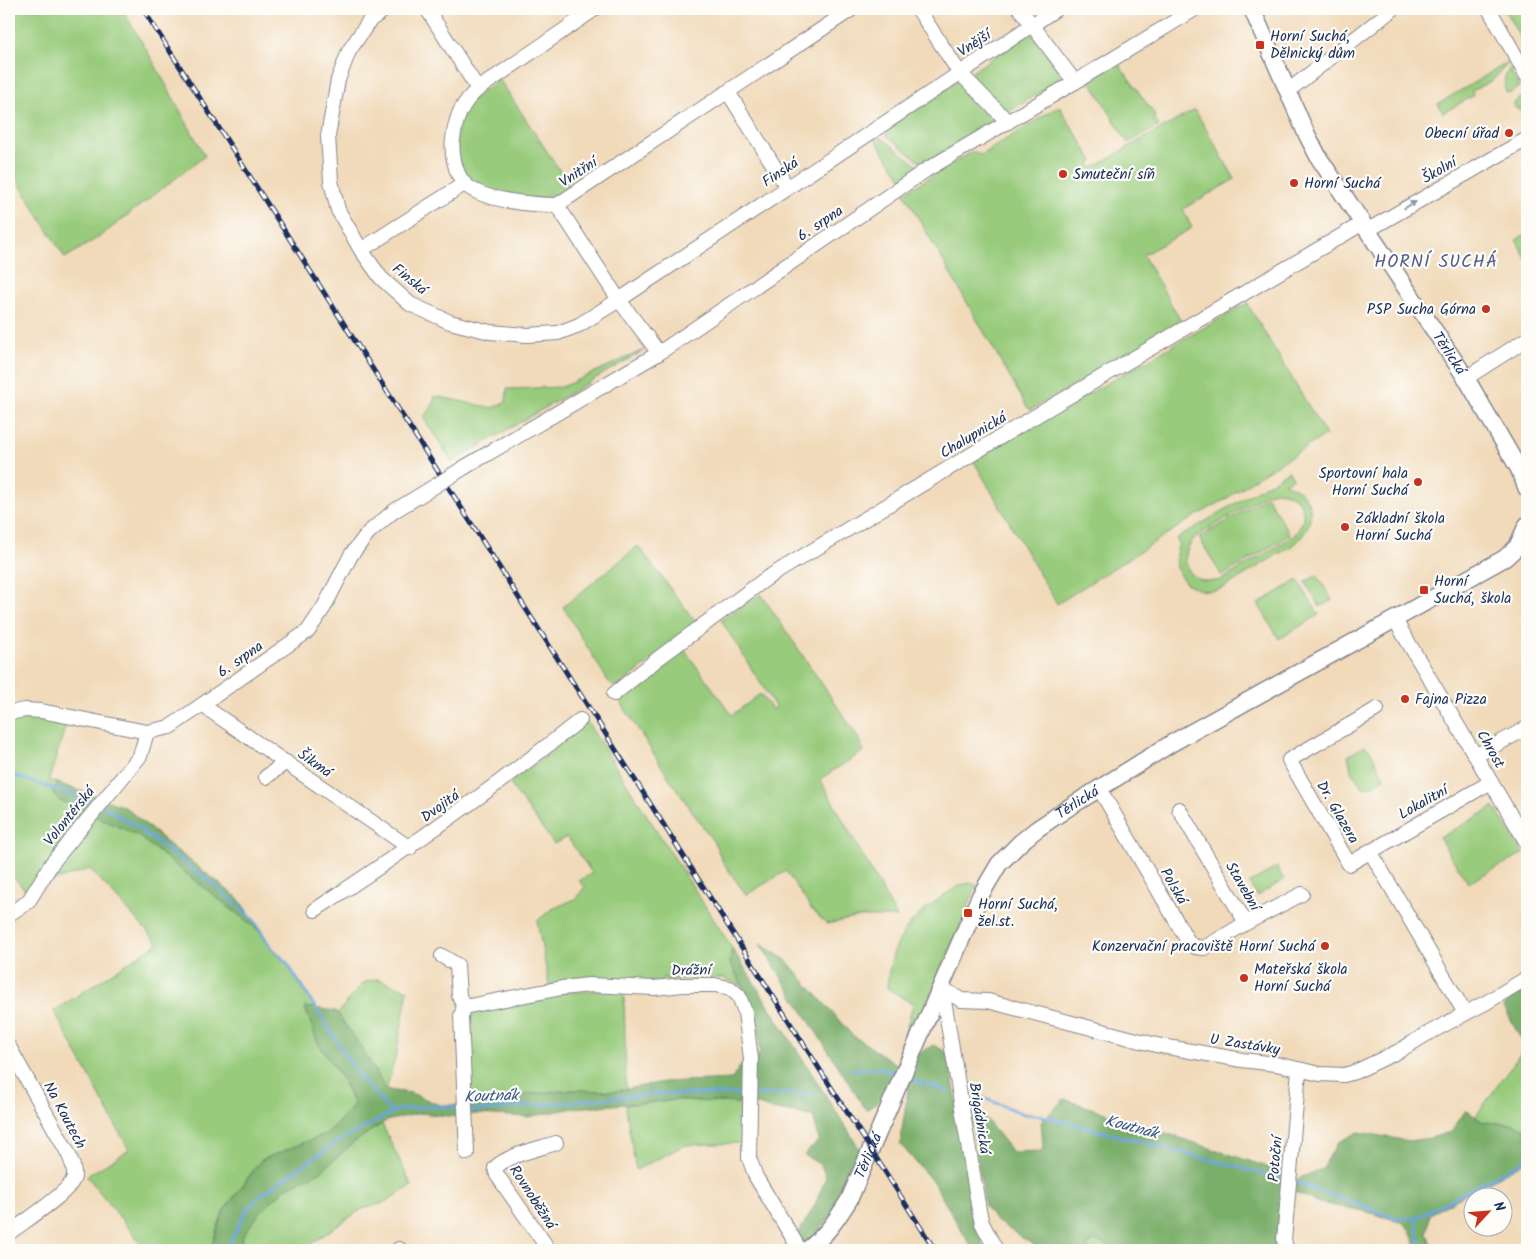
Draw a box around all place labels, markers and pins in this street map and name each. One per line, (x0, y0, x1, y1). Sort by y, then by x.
place label: Horní Suchá, Dělnický dům (1270, 25, 1355, 66)
marker: Horní Suchá, Dělnický dům (1254, 39, 1266, 51)
place label: Obecní úřad (1424, 122, 1500, 146)
marker: Obecní úřad (1503, 127, 1515, 139)
place label: Smuteční síň (1073, 163, 1155, 187)
marker: Smuteční síň (1057, 168, 1069, 180)
place label: Horní Suchá (1304, 172, 1382, 196)
marker: Horní Suchá (1288, 177, 1300, 189)
place label: PSP Sucha Górna (1367, 298, 1476, 322)
marker: PSP Sucha Górna (1480, 303, 1492, 315)
place label: Sportovní hala Horní Suchá (1319, 462, 1410, 503)
marker: Sportovní hala Horní Suchá (1412, 476, 1424, 488)
place label: Základní škola Horní Suchá (1355, 507, 1445, 548)
marker: Základní škola Horní Suchá (1339, 521, 1351, 533)
place label: Horní Suchá, škola (1434, 570, 1511, 611)
marker: Horní Suchá, škola (1418, 584, 1430, 596)
place label: Fajna Pizza (1415, 688, 1487, 712)
marker: Fajna Pizza (1399, 693, 1411, 705)
place label: Horní Suchá, žel.st. (978, 893, 1058, 934)
marker: Horní Suchá, žel.st. (962, 907, 974, 919)
place label: Konzervační pracoviště Horní Suchá (1092, 935, 1317, 959)
marker: Konzervační pracoviště Horní Suchá (1319, 940, 1331, 952)
place label: Mateřská škola Horní Suchá (1254, 958, 1348, 999)
marker: Mateřská škola Horní Suchá (1238, 972, 1250, 984)

